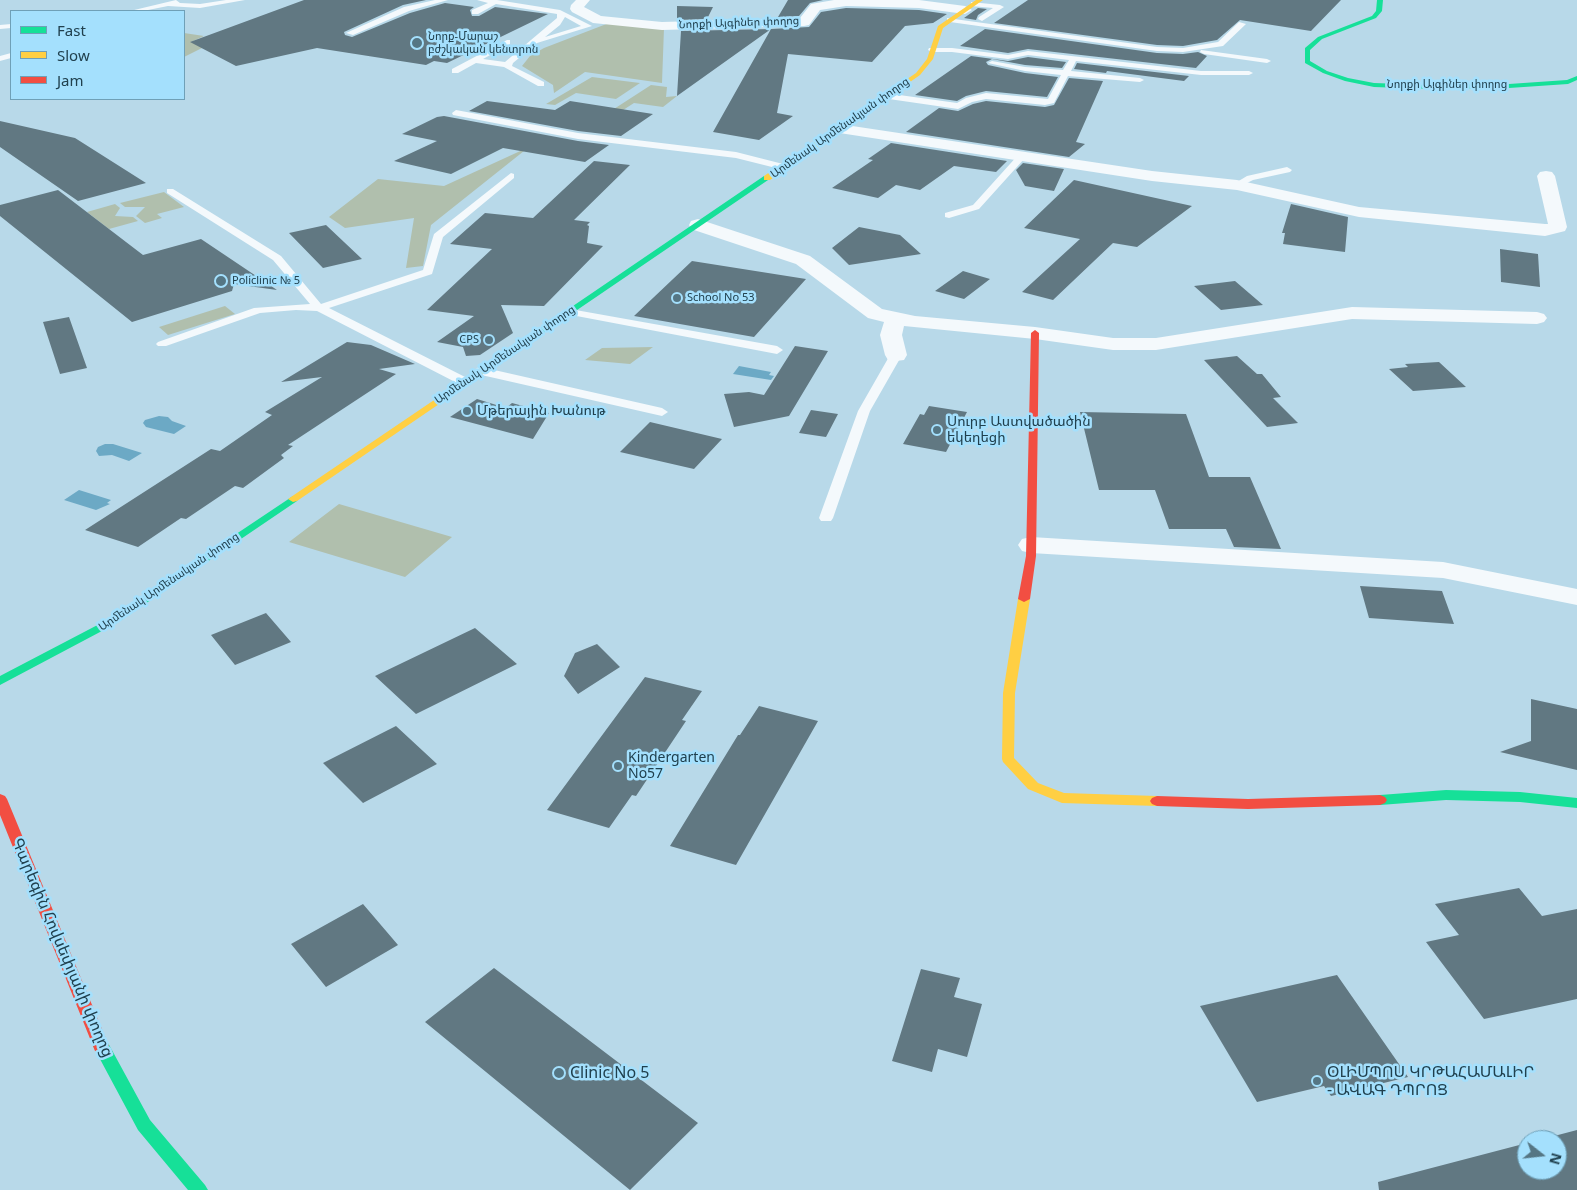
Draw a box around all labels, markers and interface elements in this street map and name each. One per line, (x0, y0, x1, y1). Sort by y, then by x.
legend (10, 10, 185, 100)
street label: Նորքի Այգիներ փողոց (679, 14, 799, 32)
text: Fast (57, 20, 86, 40)
place label: Նորք-Մարաշ բժշկական կենտրոն (428, 30, 538, 56)
marker: Նորք-Մարաշ բժշկական կենտրոն (410, 36, 424, 50)
text: Slow (57, 45, 90, 65)
text: Jam (57, 70, 84, 90)
street label: Արմենակ Արմենակյան փողոց (768, 75, 912, 181)
street label: Նորքի Այգիներ փողոց (1387, 78, 1507, 92)
marker: Policlinic № 5 (214, 274, 228, 288)
place label: Policlinic № 5 (232, 274, 300, 288)
place label: School No 53 (687, 291, 755, 305)
marker: School No 53 (671, 292, 683, 304)
street label: Արմենակ Արմենակյան փողոց (432, 303, 578, 407)
place label: CPS (459, 333, 479, 347)
marker: CPS (483, 334, 495, 346)
place label: Մթերային Խանութ (477, 403, 606, 419)
marker: Մթերային Խանութ (461, 405, 473, 417)
place label: Սուրբ Աստվածածին եկեղեցի (947, 414, 1091, 447)
marker: Սուրբ Աստվածածին եկեղեցի (931, 424, 943, 436)
street label: Արմենակ Արմենակյան փողոց (96, 530, 242, 634)
place label: Kindergarten No57 (628, 750, 715, 782)
marker: Kindergarten No57 (612, 760, 624, 772)
street label: Գարեգին Հովսեփյանի փողոց (7, 836, 117, 1060)
place label: ՕԼԻՄՊՈՍ ԿՐԹԱՀԱՄԱԼԻՐ - ԱՎԱԳ ԴՊՐՈՑ (1327, 1062, 1534, 1100)
place label: Clinic No 5 (570, 1063, 649, 1083)
marker: Clinic No 5 (552, 1066, 566, 1080)
marker: ՕԼԻՄՊՈՍ ԿՐԹԱՀԱՄԱԼԻՐ - ԱՎԱԳ ԴՊՐՈՑ (1311, 1075, 1323, 1087)
north arrow (1517, 1130, 1567, 1180)
text: N (1545, 1151, 1567, 1167)

